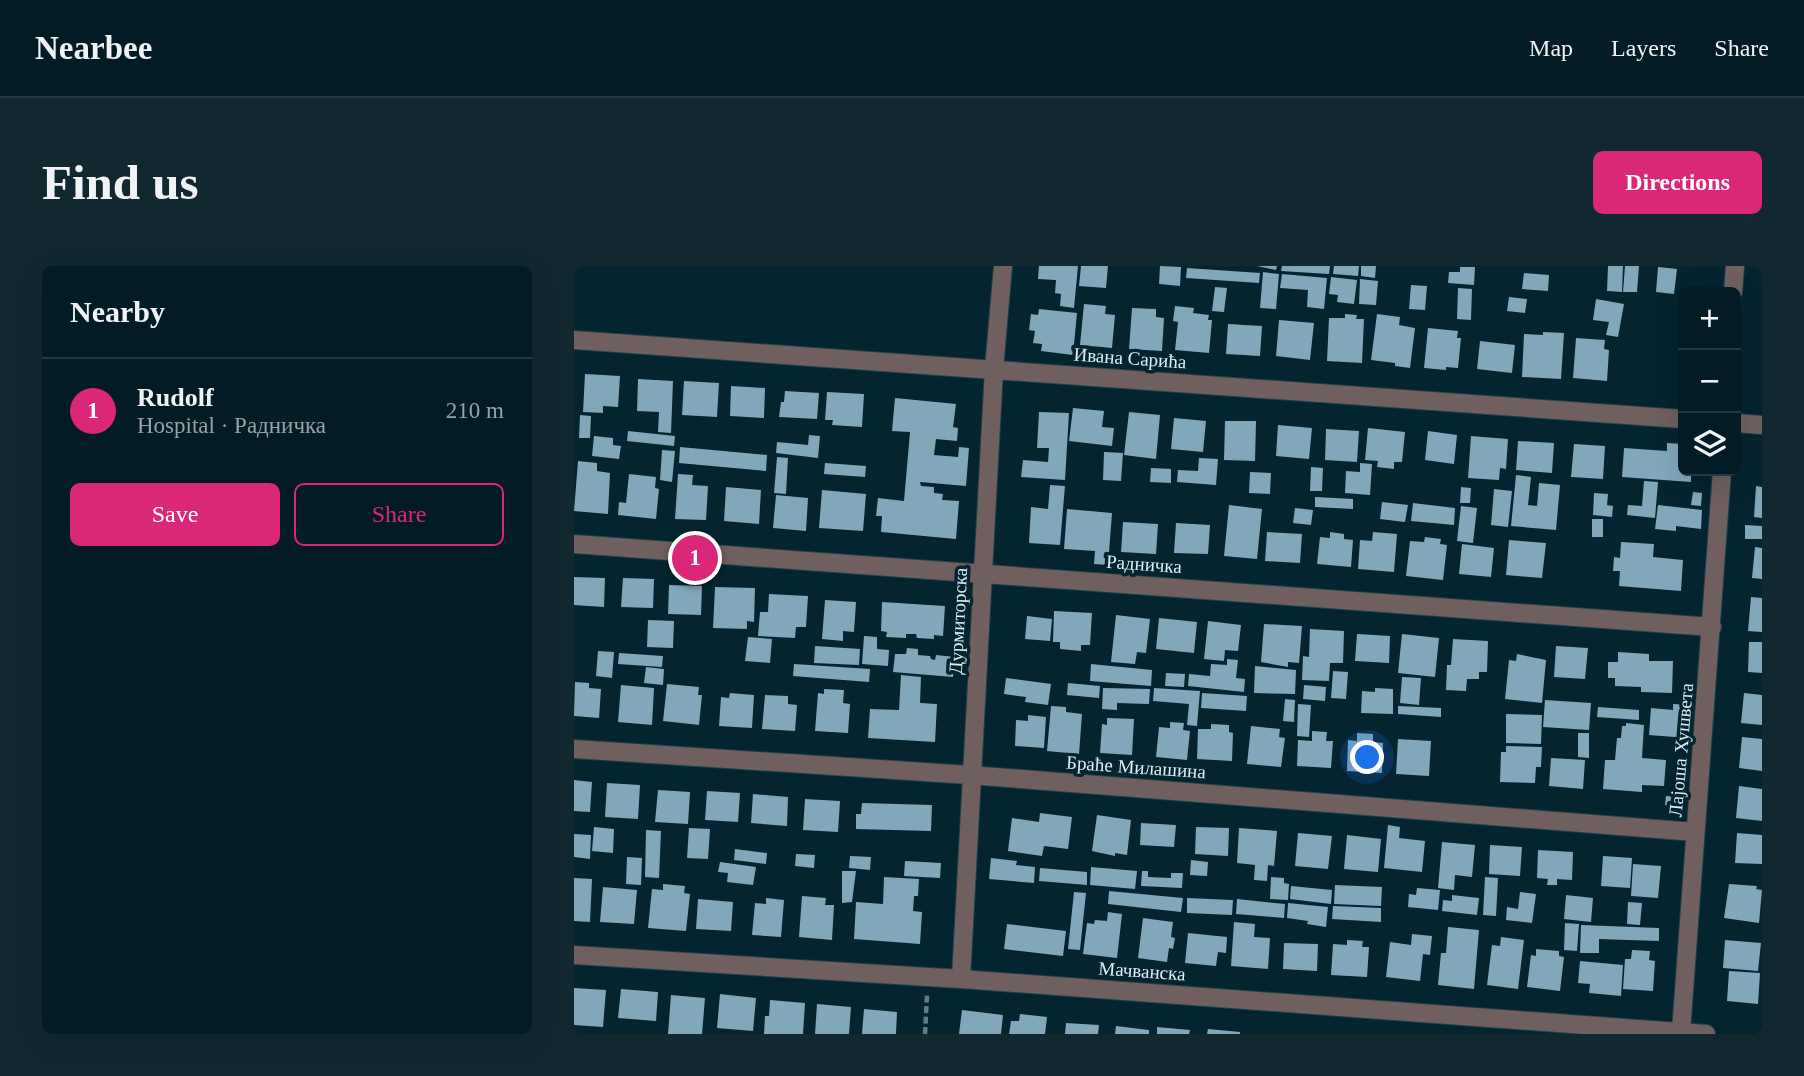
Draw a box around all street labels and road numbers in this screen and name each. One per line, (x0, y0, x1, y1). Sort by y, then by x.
street label: Ивана Сарића (1073, 344, 1188, 372)
street label: Радничка (1105, 551, 1183, 577)
street label: Дурмиторска (945, 567, 971, 675)
street label: Лајоша Хушвета (1665, 682, 1697, 818)
street label: Браће Милашина (1065, 752, 1207, 782)
street label: Мачванска (1098, 957, 1187, 985)

